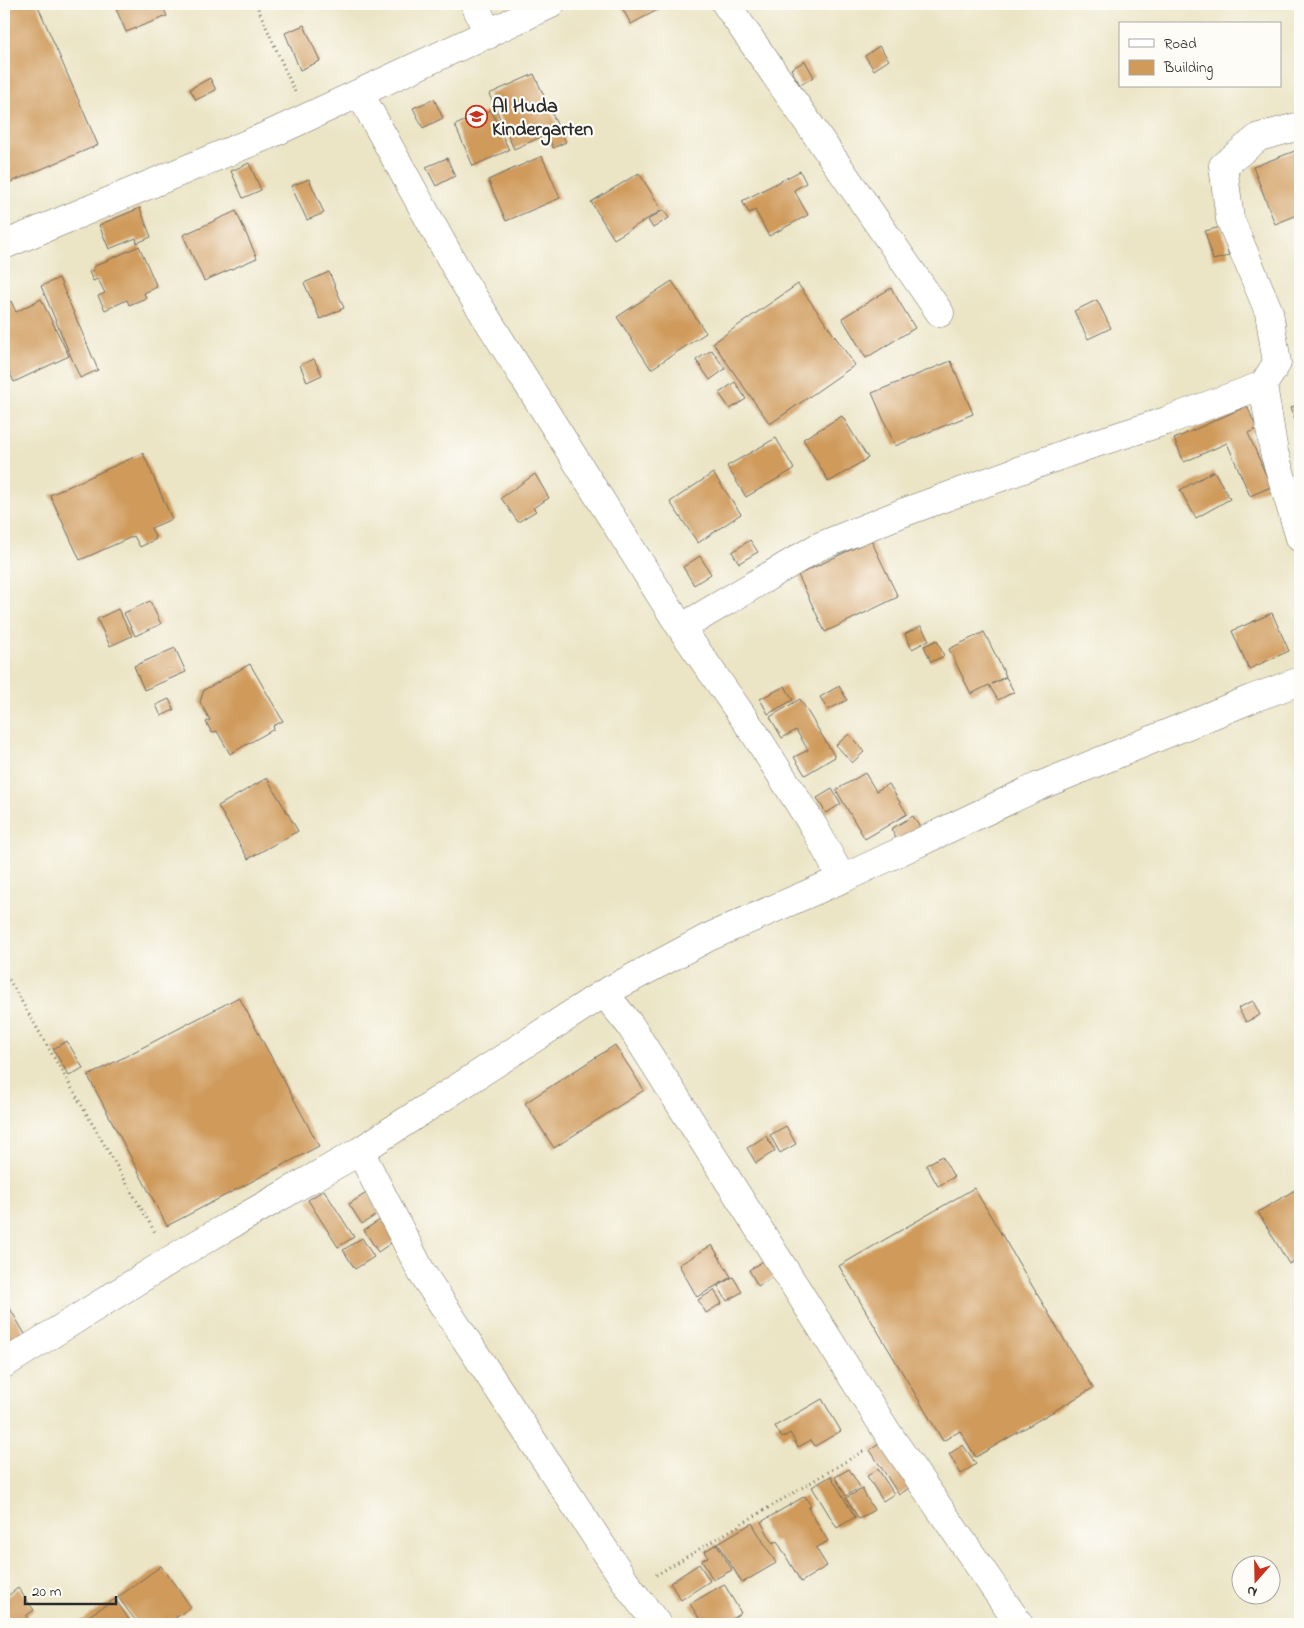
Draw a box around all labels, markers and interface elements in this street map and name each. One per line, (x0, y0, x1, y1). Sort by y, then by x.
legend (1119, 22, 1282, 88)
text: Road (1164, 33, 1197, 55)
text: Building (1163, 57, 1213, 80)
place label: Al Huda Kindergarten (492, 93, 593, 146)
school or university icon: Al Huda Kindergarten (464, 105, 488, 129)
north arrow (1232, 1556, 1282, 1606)
scale bar (25, 1573, 116, 1605)
text: N (1244, 1579, 1260, 1602)
text: 20 m (32, 1581, 62, 1603)

